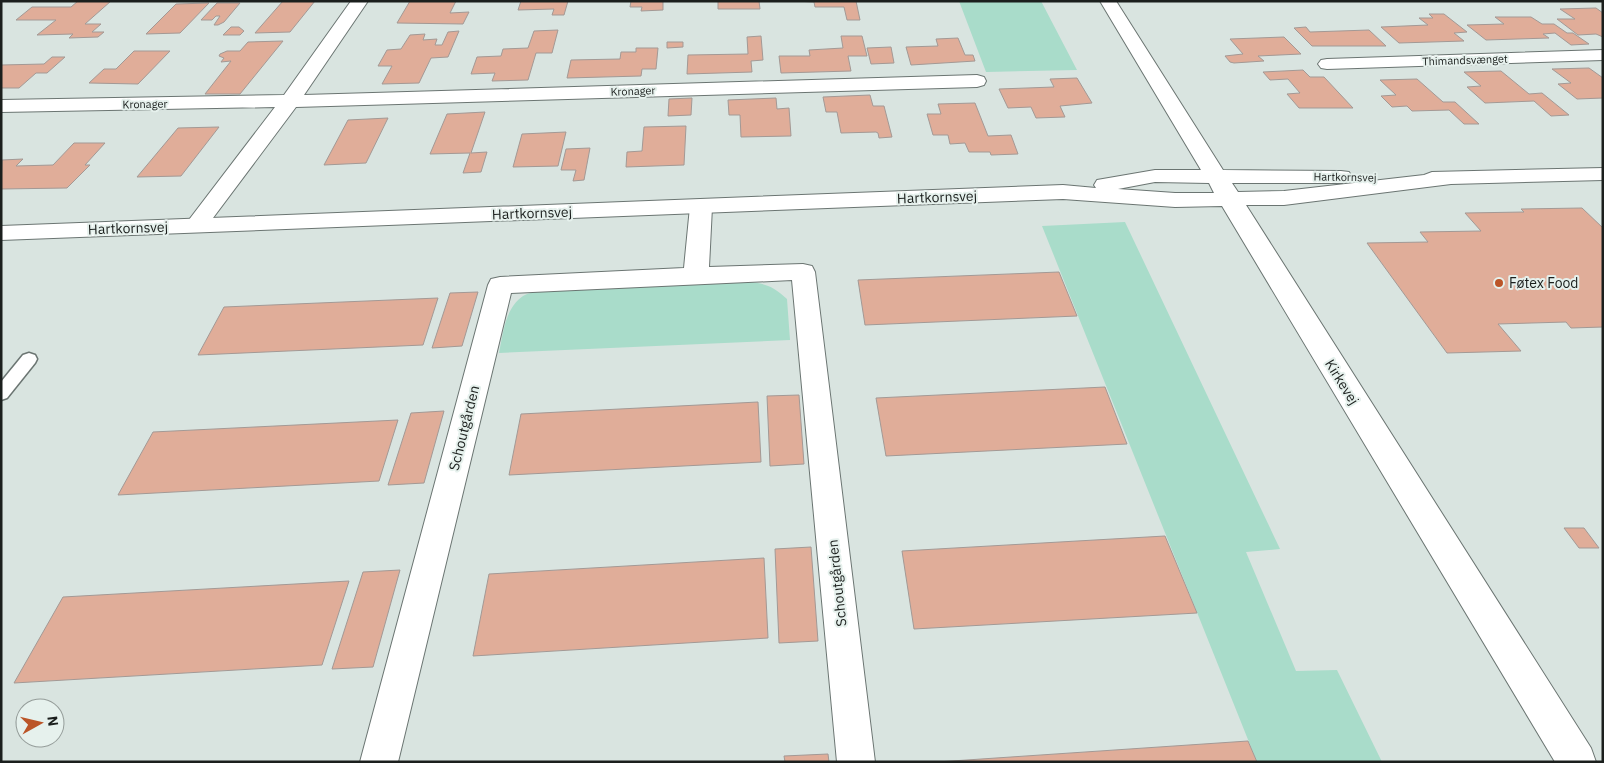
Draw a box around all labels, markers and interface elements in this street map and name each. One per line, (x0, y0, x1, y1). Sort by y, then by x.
street label: Thimandsvænget (1422, 52, 1508, 68)
street label: Kronager (610, 83, 656, 99)
street label: Kronager (122, 97, 168, 111)
street label: Hartkornsvej (1313, 169, 1377, 185)
street label: Hartkornsvej (897, 187, 977, 207)
street label: Hartkornsvej (492, 203, 572, 223)
street label: Hartkornsvej (88, 218, 168, 238)
place label: Føtex Food (1509, 274, 1578, 292)
marker: Føtex Food (1493, 277, 1505, 289)
street label: Kirkevej (1321, 356, 1363, 408)
street label: Schoutgården (445, 383, 483, 473)
street label: Schoutgården (823, 539, 851, 627)
north arrow (15, 698, 65, 748)
text: N (43, 715, 62, 727)

